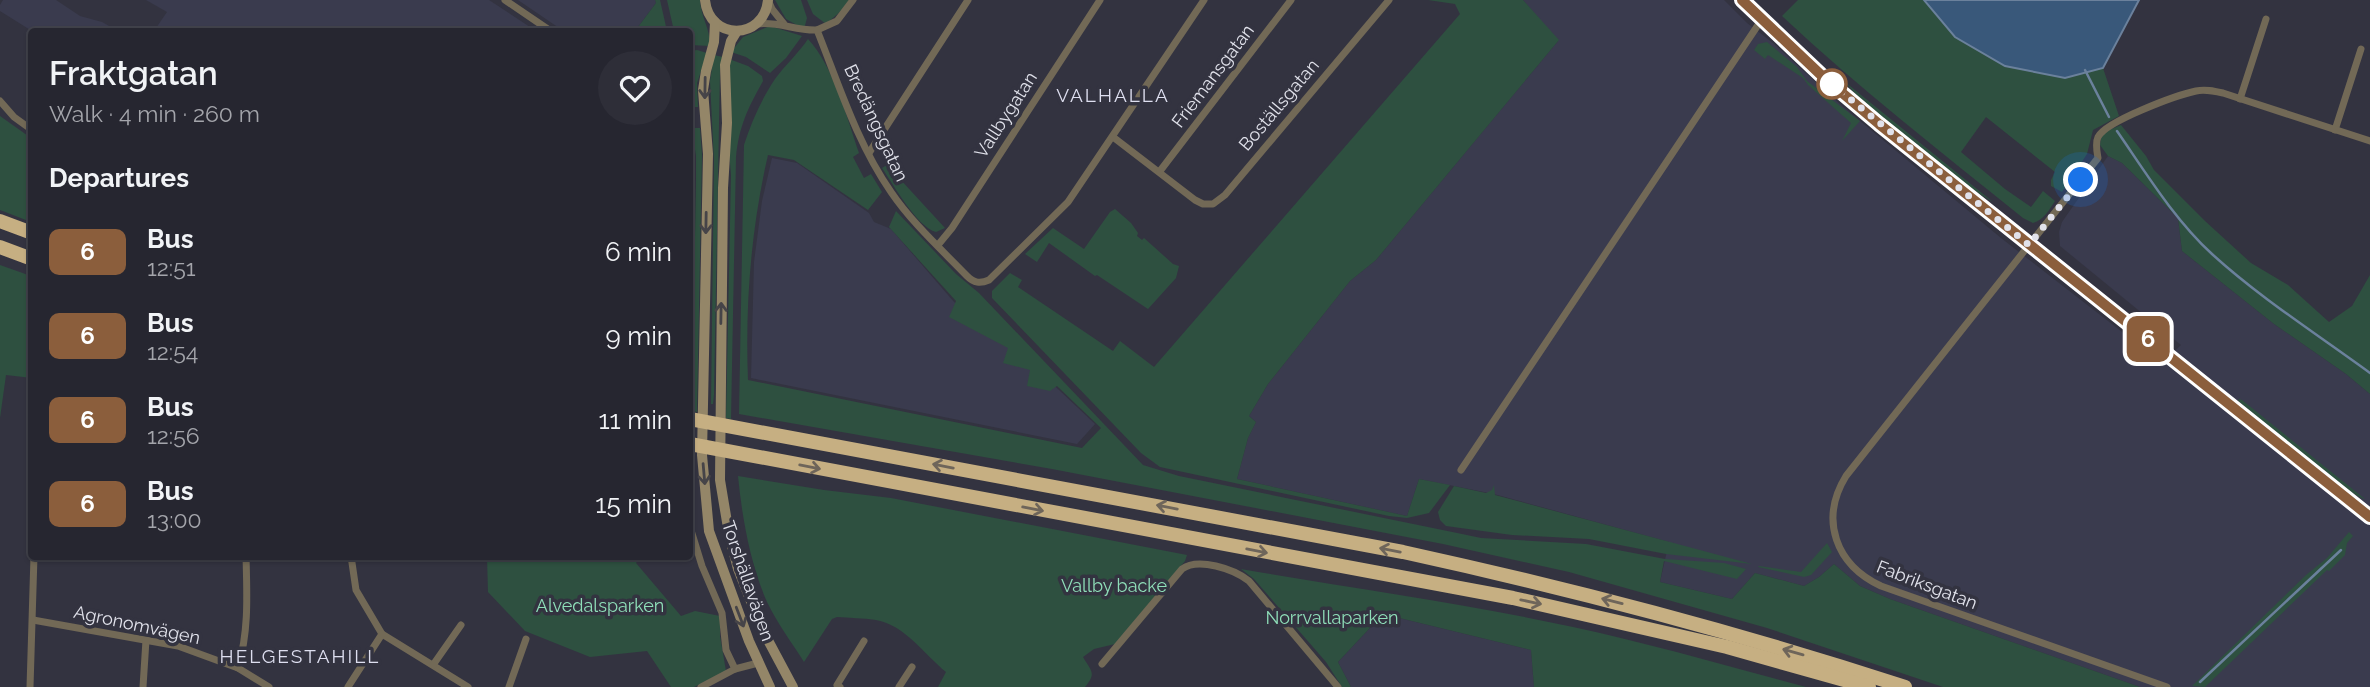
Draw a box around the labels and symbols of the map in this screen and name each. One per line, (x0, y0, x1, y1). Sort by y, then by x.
street label: Friemansgatan (1167, 20, 1258, 131)
street label: Boställsgatan (1234, 55, 1323, 155)
street label: Bredängsgatan (840, 61, 913, 185)
street label: Vallbygatan (970, 68, 1041, 162)
unlabelled marker (1817, 69, 1847, 99)
one-way arrow (698, 76, 711, 99)
district label: VALHALLA (1056, 84, 1170, 106)
your location (2063, 162, 2098, 197)
one-way arrow (699, 211, 712, 234)
one-way arrow (714, 302, 728, 325)
line badge: 6 (2125, 316, 2171, 362)
one-way arrow (932, 459, 955, 472)
one-way arrow (798, 461, 821, 474)
one-way arrow (698, 463, 711, 485)
one-way arrow (1156, 500, 1179, 514)
one-way arrow (1022, 503, 1044, 516)
street label: Torshällavägen (718, 518, 779, 644)
one-way arrow (1379, 542, 1402, 556)
one-way arrow (1245, 545, 1268, 558)
street label: Fabriksgatan (1874, 556, 1980, 613)
park label: Vallby backe (1061, 575, 1167, 596)
one-way arrow (1601, 594, 1624, 607)
park label: Alvedalsparken (536, 595, 664, 616)
one-way arrow (1519, 596, 1542, 610)
street label: Agronomvägen (72, 601, 202, 648)
one-way arrow (735, 606, 748, 628)
park label: Norrvallaparken (1265, 607, 1399, 628)
one-way arrow (1782, 644, 1804, 657)
district label: HELGESTAHILL (220, 645, 380, 667)

